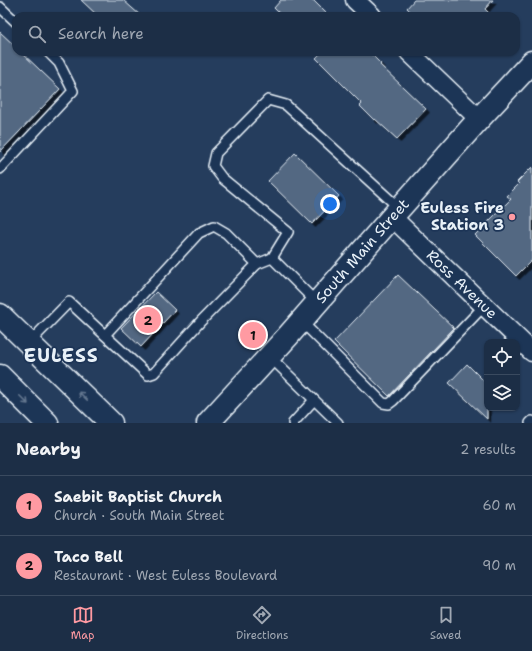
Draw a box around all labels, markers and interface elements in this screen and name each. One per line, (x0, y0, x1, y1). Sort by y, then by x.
search box (12, 12, 520, 56)
icon: search (26, 23, 48, 45)
text: Search here (58, 24, 144, 44)
your location (320, 194, 340, 214)
street label: South Main Street (311, 195, 414, 308)
place label: Euless Fire Station 3 (420, 198, 504, 235)
marker: Euless Fire Station 3 (507, 212, 517, 222)
street label: Ross Avenue (422, 245, 502, 323)
pin: 2 (135, 305, 161, 335)
pin: 1 (240, 320, 266, 350)
map controls (484, 339, 520, 411)
button: locate (484, 339, 520, 375)
district label: EULESS (23, 343, 99, 368)
button: layers (484, 375, 520, 411)
one-way arrow (78, 391, 88, 401)
one-way arrow (19, 395, 29, 405)
text: Nearby (16, 438, 81, 460)
text: 2 results (460, 441, 516, 458)
text: Saebit Baptist Church (54, 487, 222, 507)
text: 1 (26, 497, 32, 514)
text: 60 m (483, 497, 516, 514)
text: Church · South Main Street (54, 507, 225, 524)
text: Taco Bell (54, 547, 123, 567)
text: 2 (24, 557, 34, 574)
text: 90 m (482, 557, 516, 574)
text: Restaurant · West Euless Boulevard (54, 567, 277, 584)
tab: Map (71, 604, 94, 643)
tab: Directions (236, 604, 288, 643)
tab: Saved (430, 604, 461, 643)

